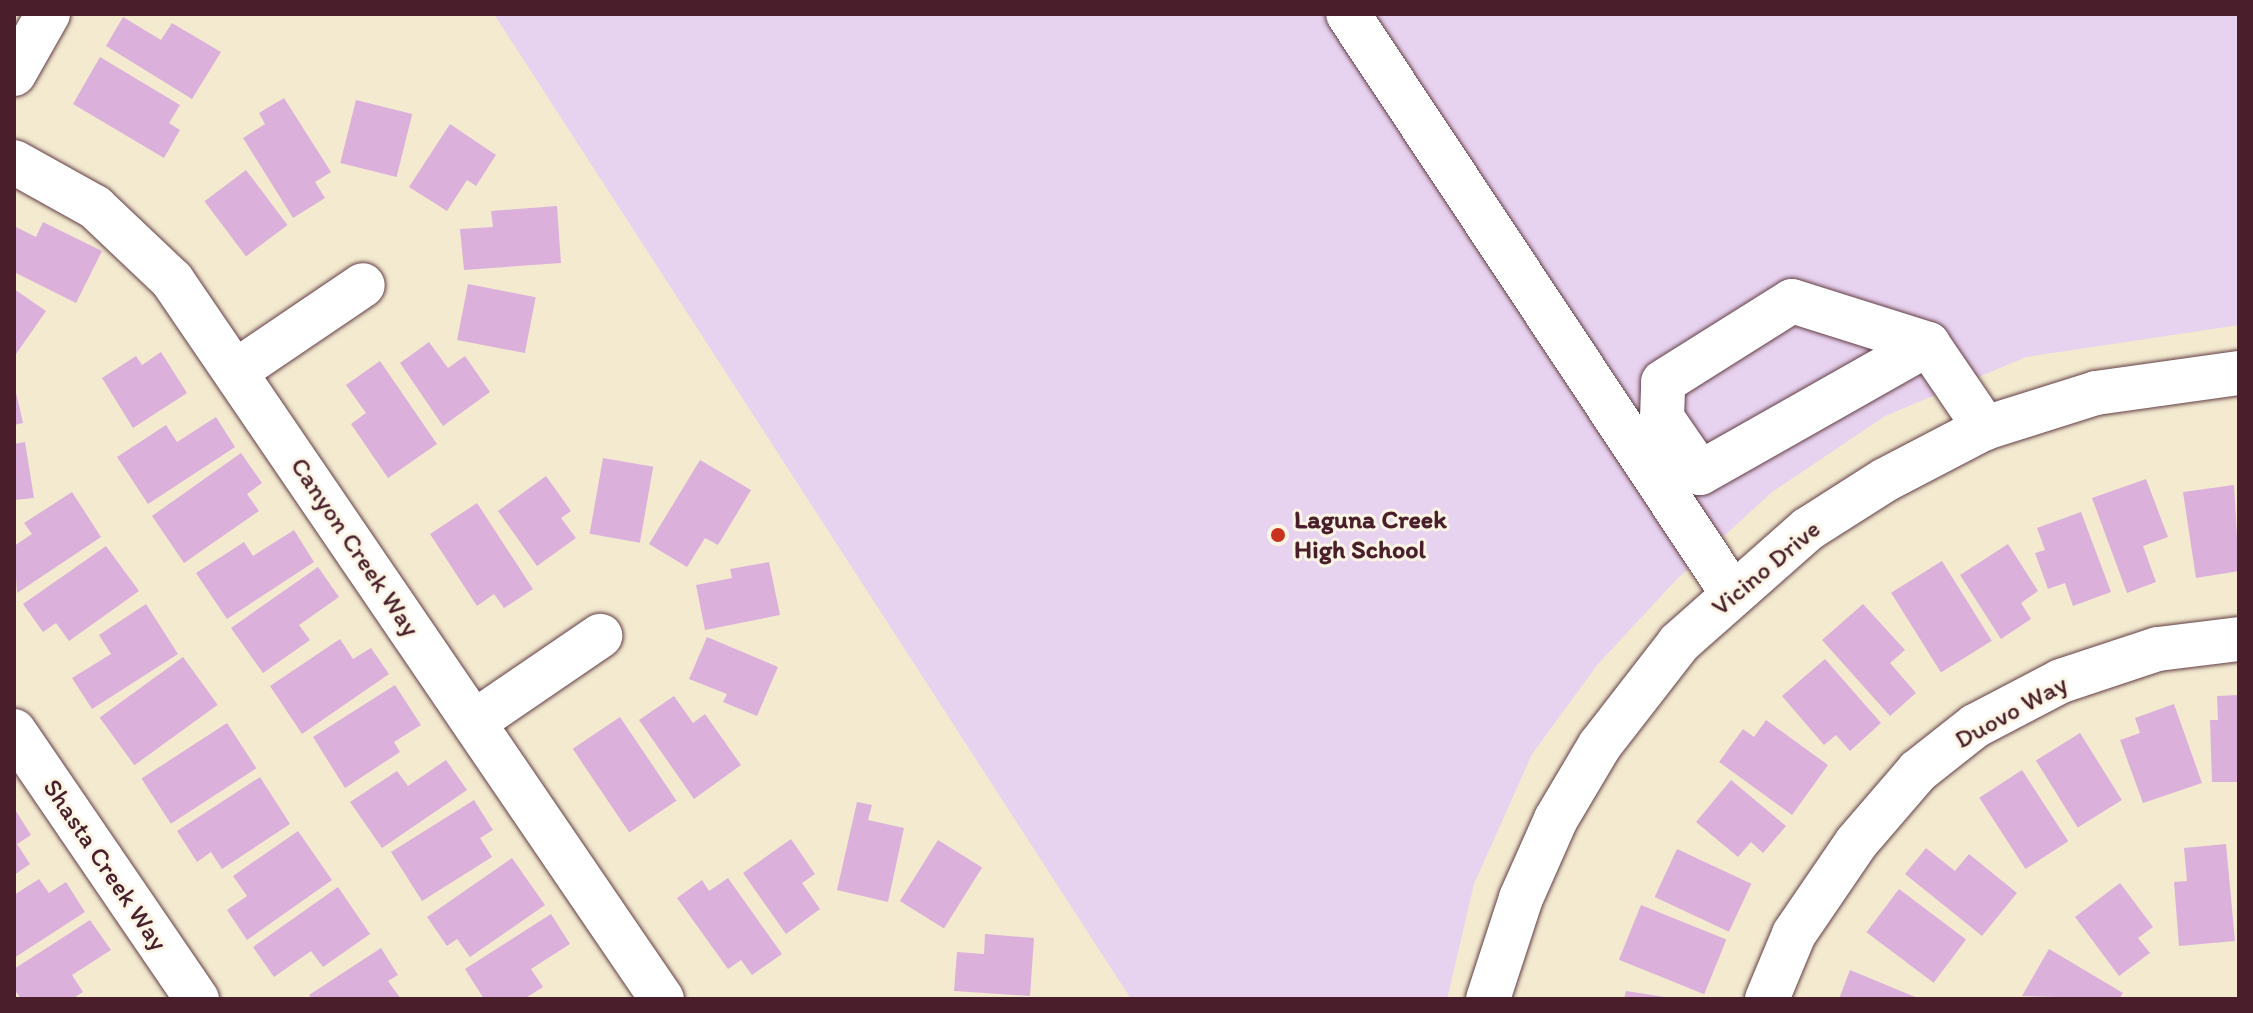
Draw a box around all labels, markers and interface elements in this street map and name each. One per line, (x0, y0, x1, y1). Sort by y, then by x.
street label: Canyon Creek Way (284, 452, 426, 642)
place label: Laguna Creek High School (1294, 504, 1446, 566)
street label: Vicino Drive (1705, 514, 1827, 622)
marker: Laguna Creek High School (1269, 526, 1287, 544)
street label: Duovo Way (1950, 669, 2072, 755)
street label: Shasta Creek Way (36, 774, 174, 956)

